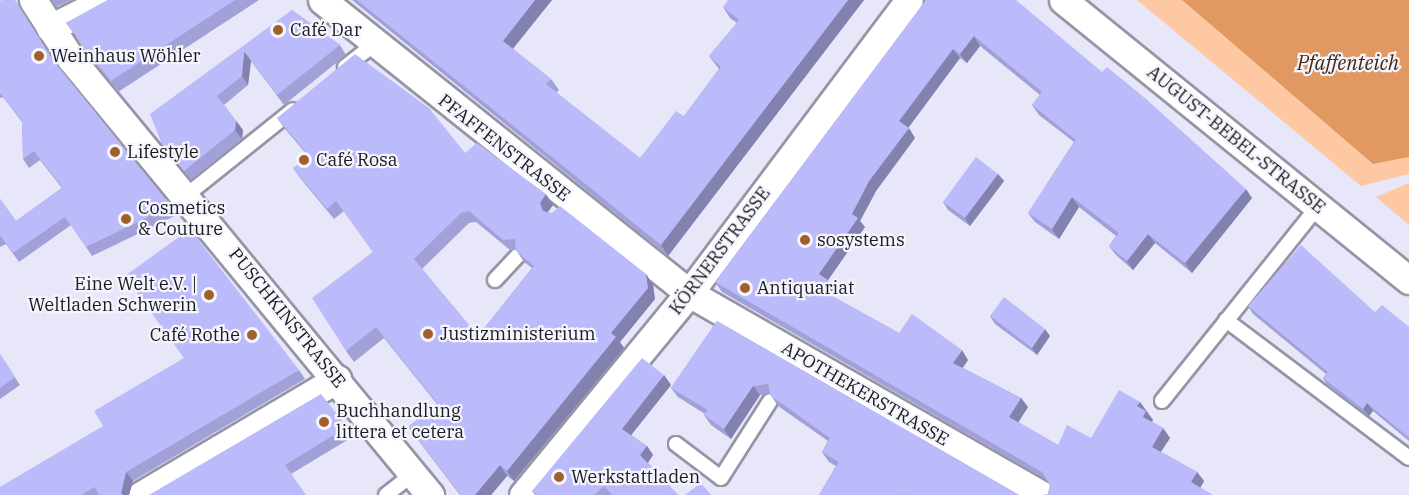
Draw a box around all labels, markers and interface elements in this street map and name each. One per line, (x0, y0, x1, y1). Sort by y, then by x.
place label: Café Dar (290, 19, 362, 41)
marker: Café Dar (271, 23, 285, 37)
place label: Weinhaus Wöhler (51, 45, 201, 67)
marker: Weinhaus Wöhler (32, 49, 46, 63)
water label: Pfaffenteich (1297, 50, 1399, 74)
street label: AUGUST-BEBEL-STRASSE (1143, 61, 1329, 219)
street label: PFAFFENSTRASSE (434, 90, 574, 206)
place label: Lifestyle (127, 141, 199, 163)
marker: Lifestyle (108, 145, 122, 159)
place label: Café Rosa (316, 149, 398, 171)
marker: Café Rosa (297, 153, 311, 167)
street label: KÖRNERSTRASSE (665, 183, 775, 319)
place label: Cosmetics & Couture (138, 198, 225, 240)
marker: Cosmetics & Couture (119, 212, 133, 226)
place label: sosystems (817, 229, 905, 251)
marker: sosystems (798, 233, 812, 247)
street label: PUSCHKINSTRASSE (224, 244, 350, 392)
place label: Eine Welt e.V. | Weltladen Schwerin (28, 274, 197, 316)
place label: Antiquariat (757, 277, 854, 299)
marker: Antiquariat (738, 281, 752, 295)
marker: Eine Welt e.V. | Weltladen Schwerin (202, 288, 216, 302)
place label: Justizministerium (440, 323, 596, 345)
place label: Café Rothe (150, 324, 240, 346)
marker: Justizministerium (421, 327, 435, 341)
marker: Café Rothe (245, 328, 259, 342)
street label: APOTHEKERSTRASSE (778, 337, 952, 451)
place label: Buchhandlung littera et cetera (336, 401, 464, 444)
marker: Buchhandlung littera et cetera (317, 415, 331, 429)
place label: Werkstattladen (571, 466, 700, 488)
marker: Werkstattladen (552, 470, 566, 484)

